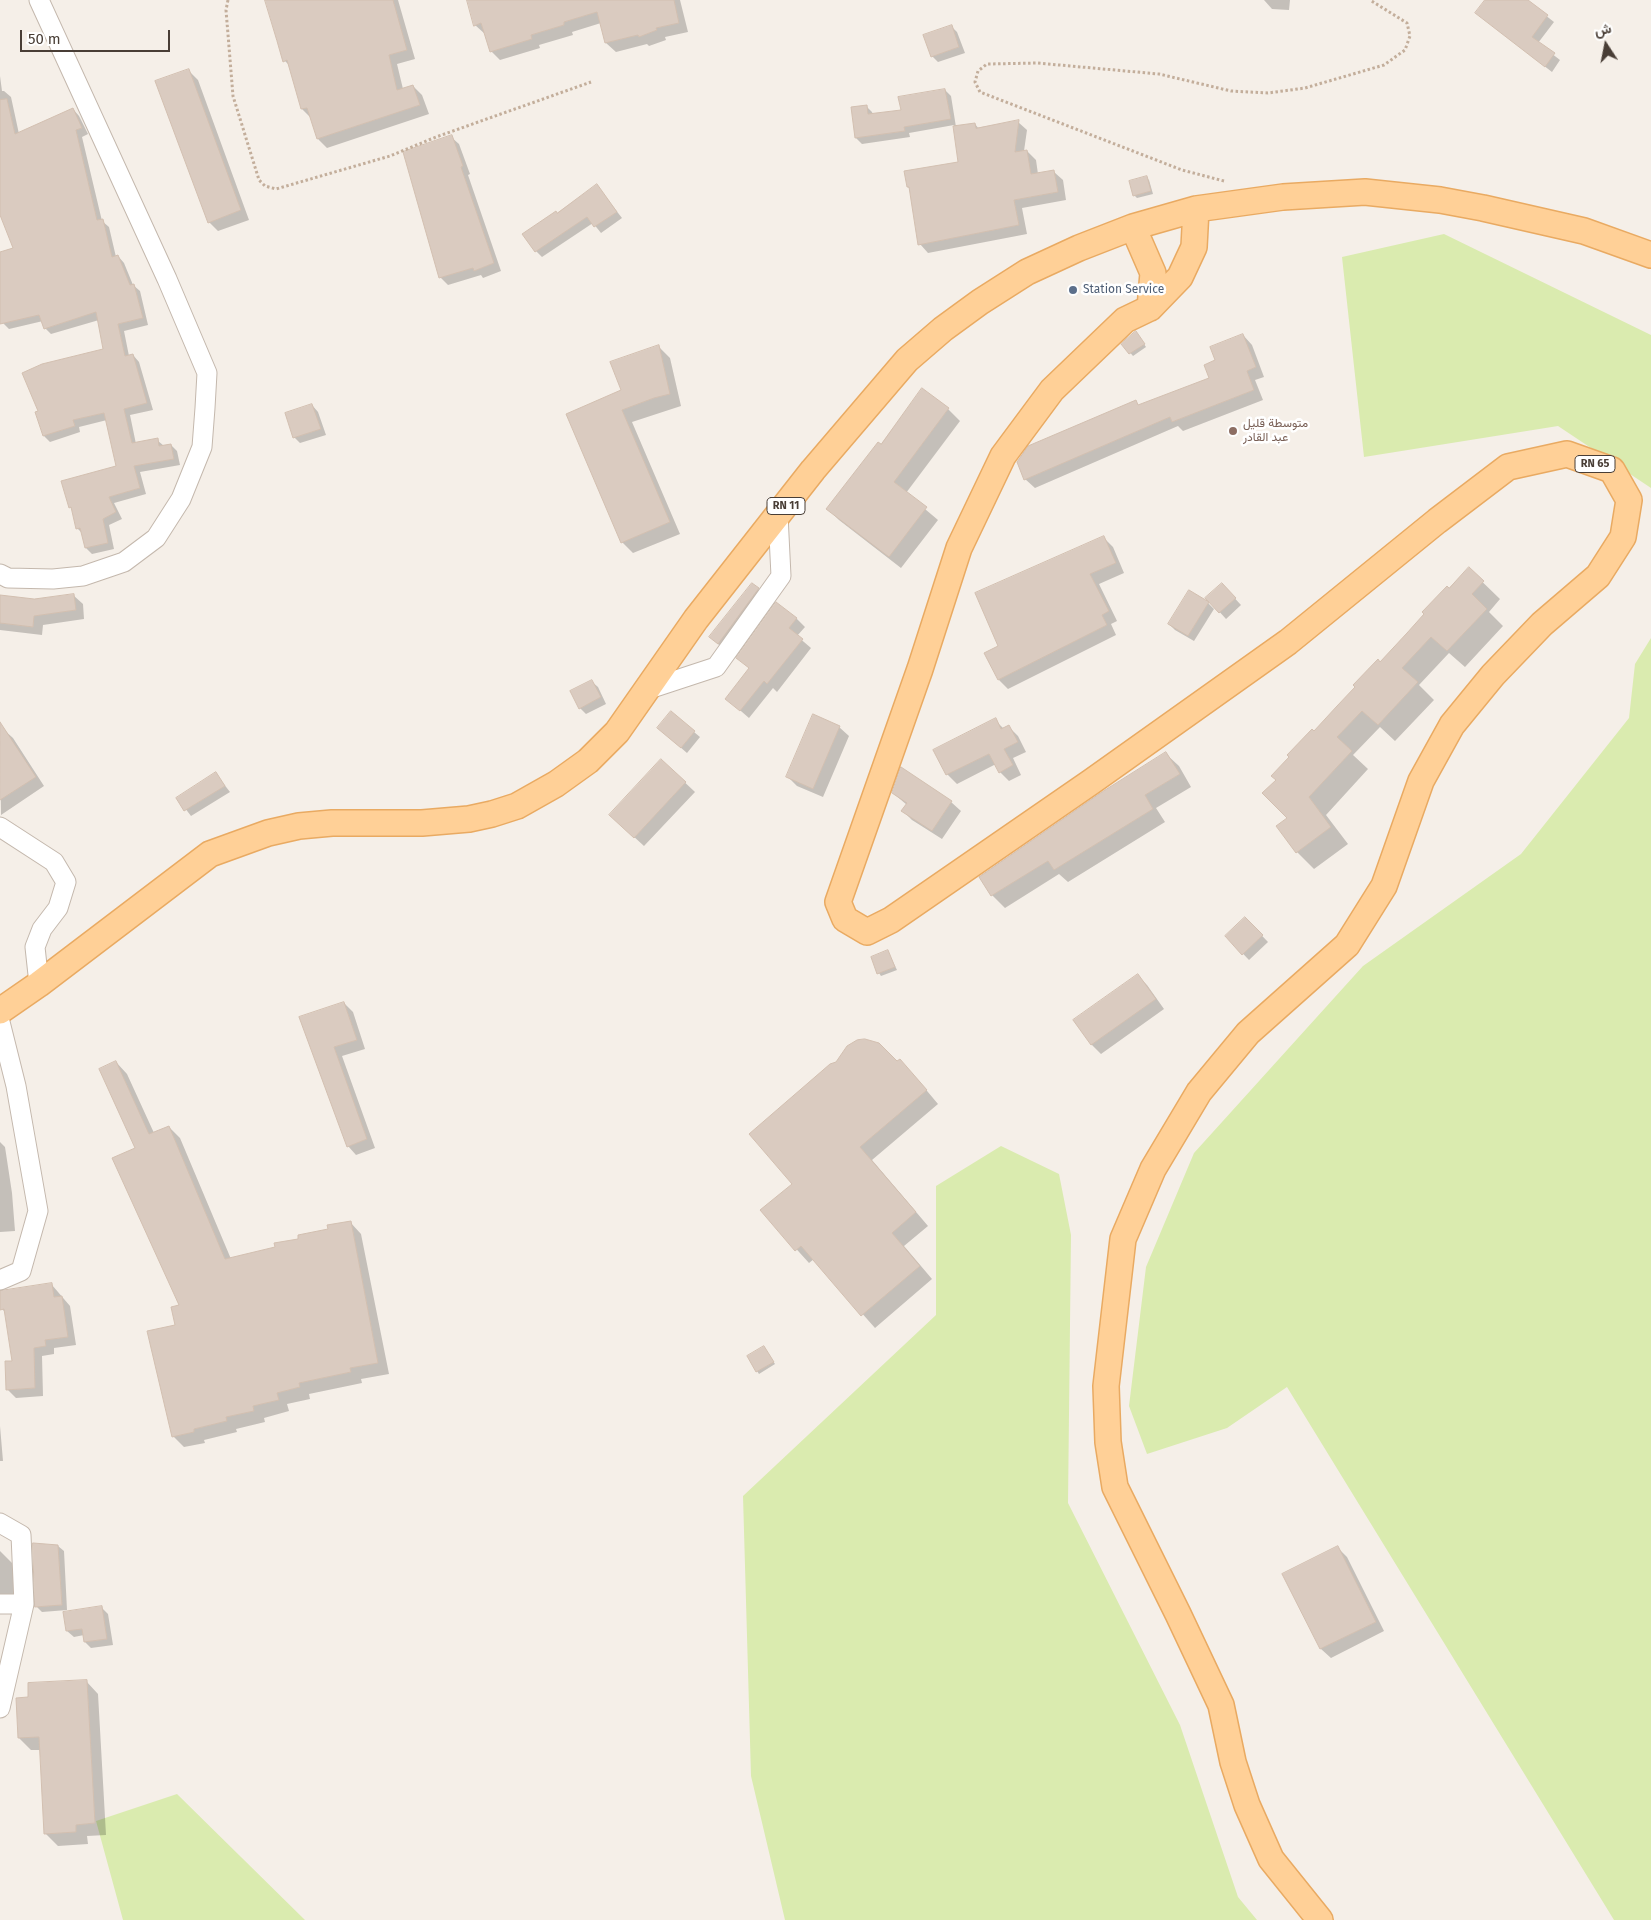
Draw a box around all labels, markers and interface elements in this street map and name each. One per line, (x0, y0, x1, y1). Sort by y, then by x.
scale bar (22, 20, 172, 52)
north arrow (1581, 20, 1631, 70)
text: ش (1593, 20, 1613, 40)
text: 50 m (28, 30, 61, 48)
place label: Station Service (1083, 283, 1164, 297)
marker: Station Service (1067, 284, 1079, 296)
place label: متوسطة قليل عبد القادر (1243, 417, 1308, 445)
marker: متوسطة قليل عبد القادر (1227, 425, 1239, 437)
road number: RN 65 (1575, 456, 1615, 472)
road number: RN 11 (767, 498, 805, 514)

